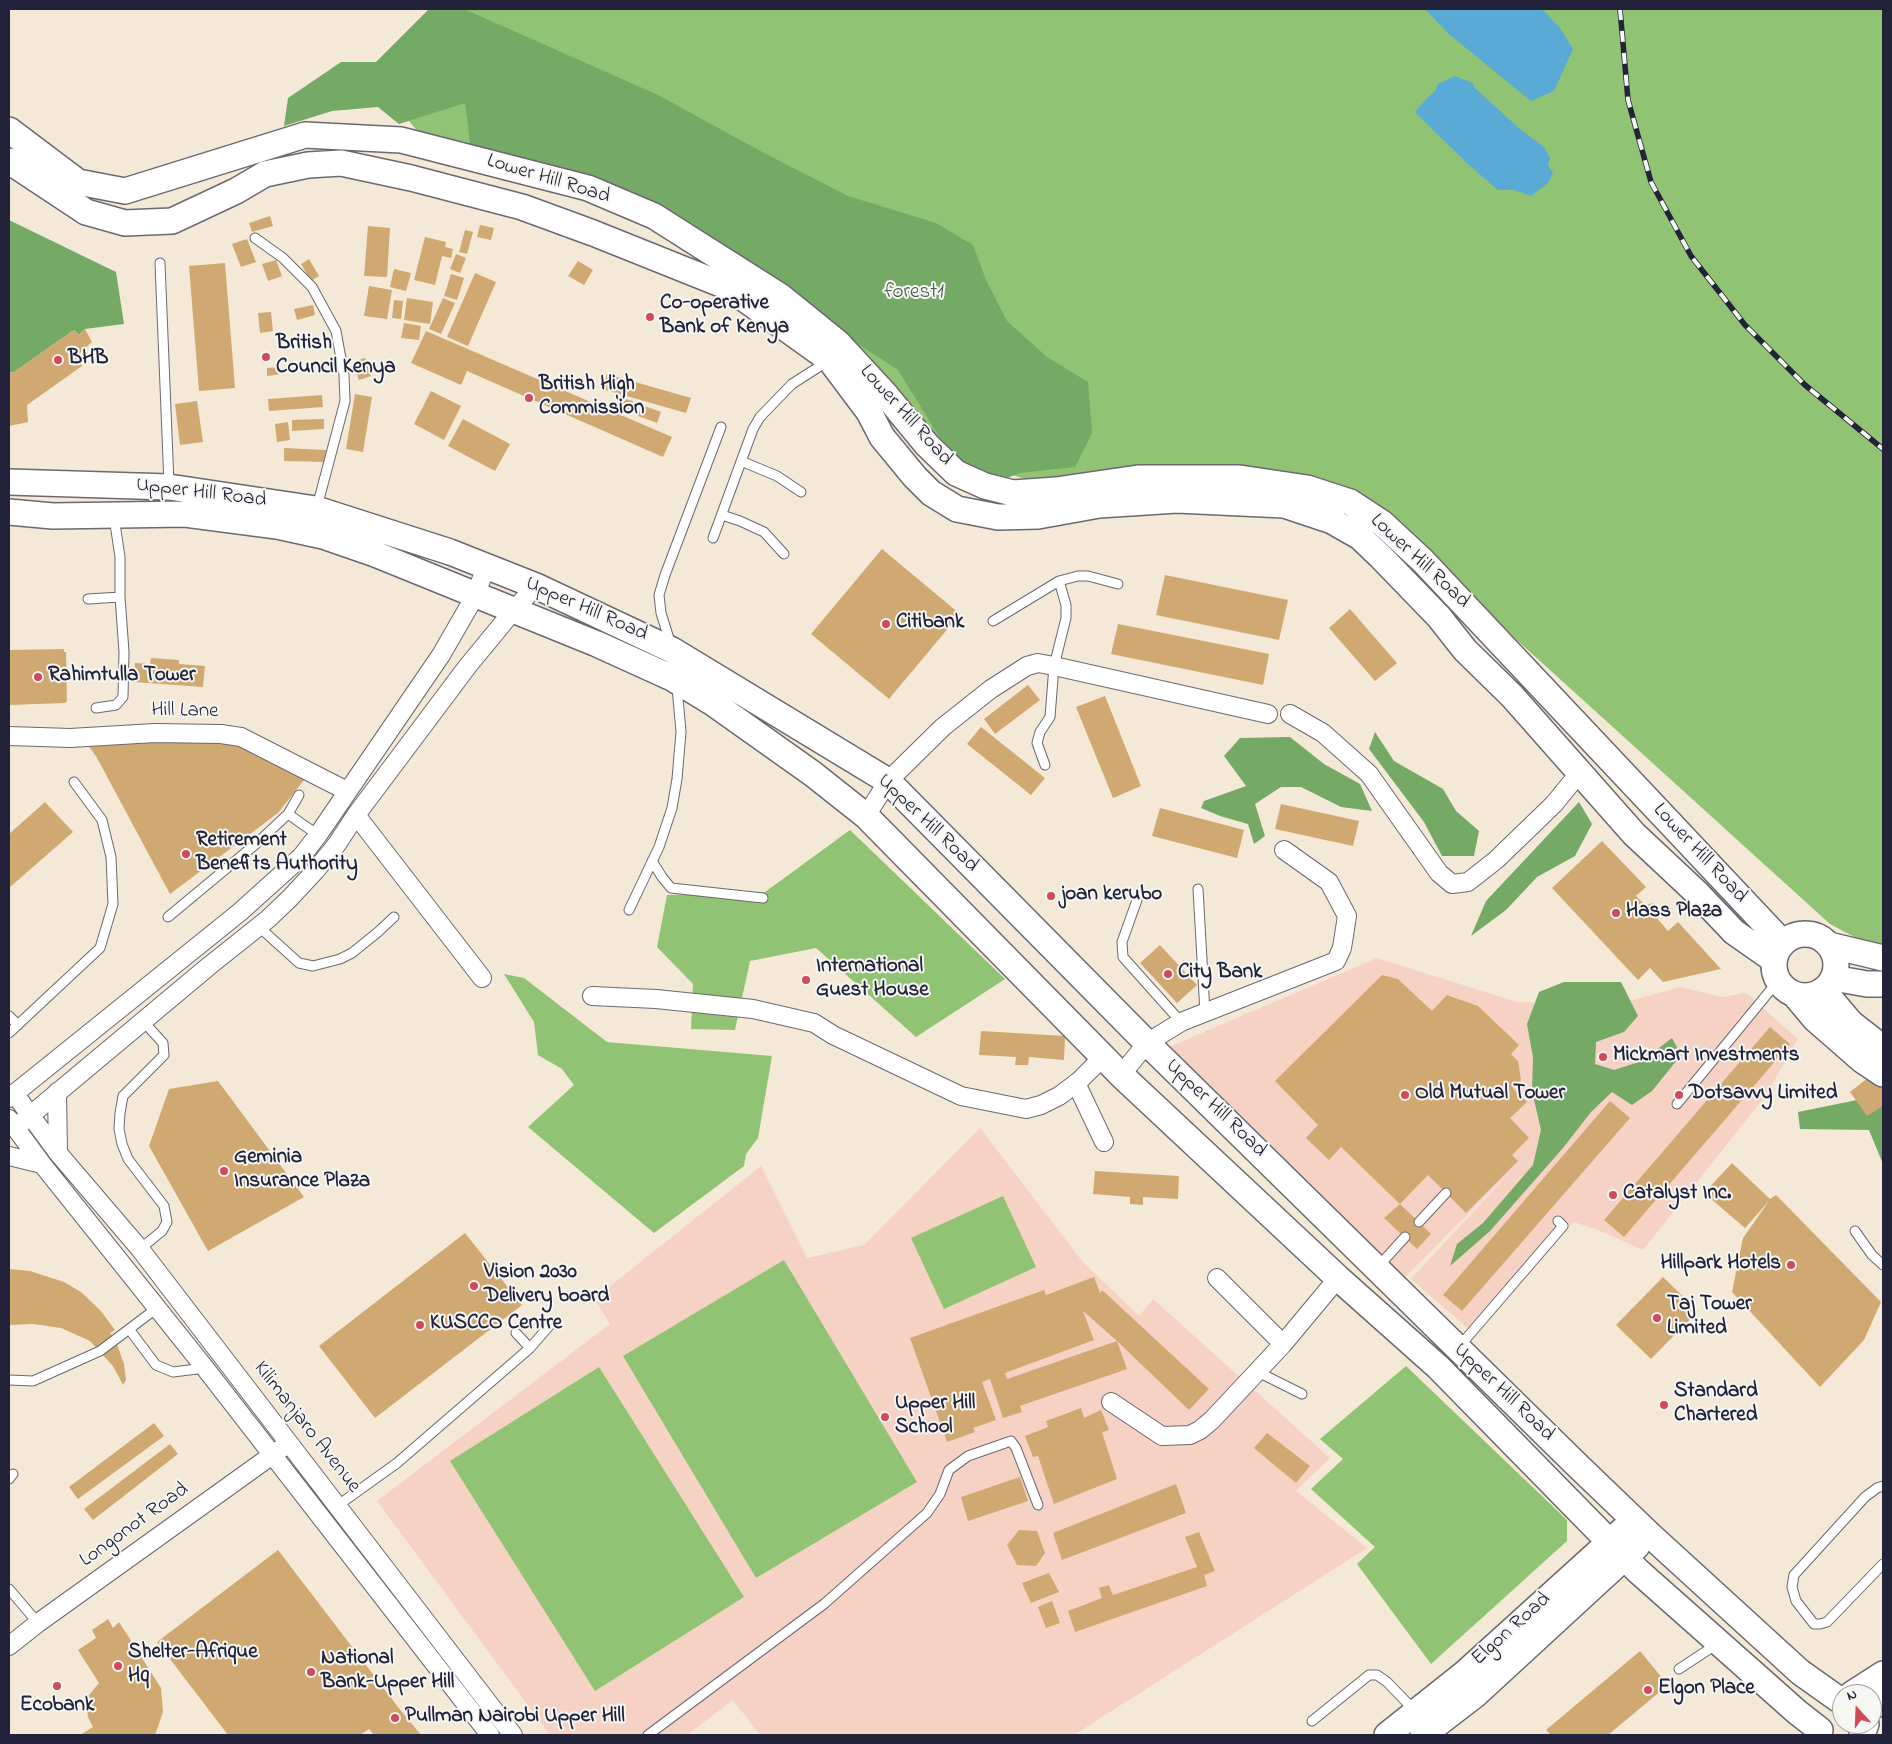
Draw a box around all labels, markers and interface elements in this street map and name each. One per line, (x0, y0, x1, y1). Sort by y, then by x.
street label: Lower Hill Road (483, 149, 613, 211)
park label: forest1 (884, 281, 944, 307)
place label: Co-operative Bank of Kenya (660, 292, 789, 342)
marker: Co-operative Bank of Kenya (644, 311, 656, 323)
place label: British Council Kenya (276, 332, 396, 382)
place label: BHB (68, 347, 108, 373)
marker: British Council Kenya (260, 351, 272, 363)
marker: BHB (52, 354, 64, 366)
street label: Lower Hill Road (853, 360, 957, 472)
place label: British High Commission (539, 373, 644, 423)
marker: British High Commission (523, 392, 535, 404)
street label: Upper Hill Road (134, 473, 268, 515)
street label: Lower Hill Road (1364, 509, 1474, 615)
street label: Upper Hill Road (521, 572, 651, 648)
place label: Citibank (896, 611, 964, 637)
marker: Citibank (880, 618, 892, 630)
place label: Rahimtulla Tower (48, 664, 195, 690)
marker: Rahimtulla Tower (32, 671, 44, 683)
street label: Hill Lane (151, 699, 219, 725)
street label: Upper Hill Road (871, 769, 983, 879)
street label: Lower Hill Road (1646, 799, 1752, 909)
place label: Retirement Benefits Authority (196, 829, 358, 879)
marker: Retirement Benefits Authority (180, 848, 192, 860)
place label: joan kerubo (1061, 883, 1162, 909)
marker: joan kerubo (1045, 890, 1057, 902)
place label: Hass Plaza (1626, 900, 1722, 926)
marker: Hass Plaza (1610, 907, 1622, 919)
place label: International Guest House (816, 955, 929, 1005)
place label: City Bank (1178, 961, 1262, 987)
marker: City Bank (1162, 968, 1174, 980)
marker: International Guest House (800, 974, 812, 986)
place label: Mickmart Investments (1613, 1044, 1799, 1070)
marker: Mickmart Investments (1597, 1051, 1609, 1063)
street label: Upper Hill Road (1159, 1054, 1271, 1164)
place label: Old Mutual Tower (1415, 1082, 1565, 1108)
place label: Dotsavvy Limited (1689, 1082, 1837, 1108)
marker: Old Mutual Tower (1399, 1089, 1411, 1101)
marker: Dotsavvy Limited (1673, 1089, 1685, 1101)
place label: Geminia Insurance Plaza (234, 1146, 370, 1196)
marker: Geminia Insurance Plaza (218, 1165, 230, 1177)
place label: Catalyst Inc. (1623, 1182, 1731, 1208)
marker: Catalyst Inc. (1607, 1189, 1619, 1201)
place label: Hillpark Hotels (1660, 1252, 1781, 1278)
marker: Hillpark Hotels (1785, 1259, 1797, 1271)
place label: Vision 2030 Delivery board (484, 1261, 609, 1311)
marker: Vision 2030 Delivery board (468, 1280, 480, 1292)
place label: Taj Tower Limited (1667, 1293, 1752, 1343)
place label: KUSCCO Centre (430, 1312, 562, 1338)
marker: Taj Tower Limited (1651, 1312, 1663, 1324)
marker: KUSCCO Centre (414, 1319, 426, 1331)
street label: Upper Hill Road (1447, 1338, 1559, 1448)
street label: Kilimanjaro Avenue (247, 1357, 365, 1499)
place label: Standard Chartered (1674, 1380, 1758, 1430)
place label: Upper Hill School (895, 1392, 975, 1442)
marker: Standard Chartered (1658, 1399, 1670, 1411)
marker: Upper Hill School (879, 1411, 891, 1423)
street label: Longonot Road (76, 1478, 194, 1574)
street label: Elgon Road (1467, 1588, 1557, 1672)
place label: Shelter-Afrique Hq (128, 1641, 258, 1691)
place label: National Bank-Upper Hill (321, 1647, 454, 1697)
marker: Shelter-Afrique Hq (112, 1660, 124, 1672)
marker: National Bank-Upper Hill (305, 1666, 317, 1678)
place label: Elgon Place (1658, 1677, 1755, 1703)
marker: Ecobank (51, 1680, 63, 1692)
marker: Elgon Place (1642, 1684, 1654, 1696)
north arrow (1832, 1684, 1882, 1734)
text: N (1844, 1684, 1860, 1707)
place label: Ecobank (20, 1694, 94, 1720)
place label: Pullman Nairobi Upper Hill (405, 1705, 625, 1731)
marker: Pullman Nairobi Upper Hill (389, 1712, 401, 1724)

